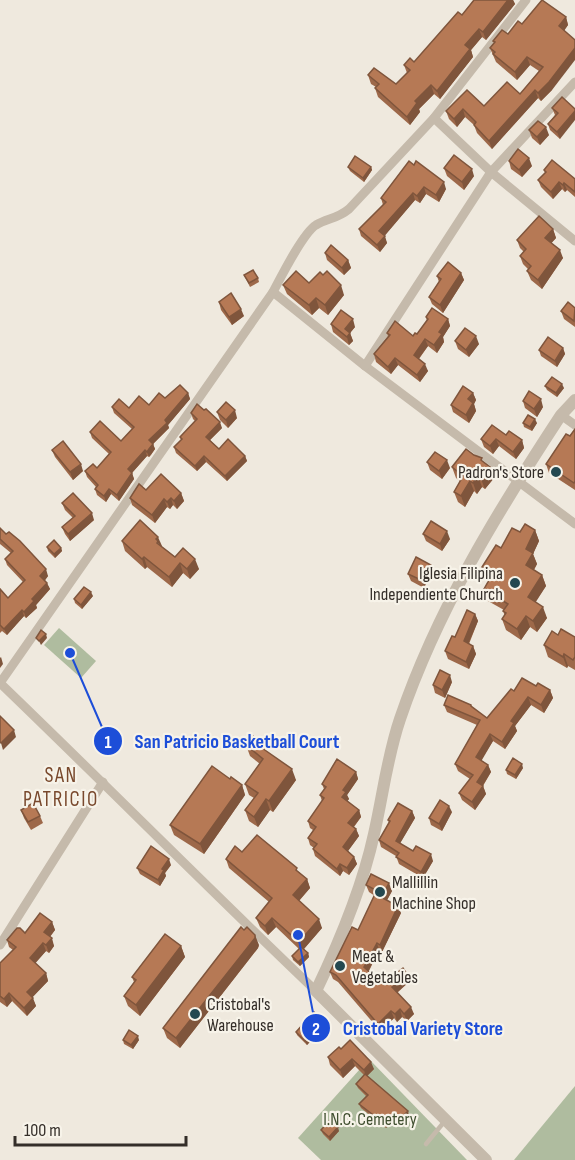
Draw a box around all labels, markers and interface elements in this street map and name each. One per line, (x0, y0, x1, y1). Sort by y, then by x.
place label: Padron's Store (458, 462, 544, 483)
marker: Padron's Store (549, 465, 563, 479)
place label: Iglesia Filipina Independiente Church (369, 563, 503, 605)
marker: Iglesia Filipina Independiente Church (508, 576, 522, 590)
callout: San Patricio Basketball Court (93, 722, 352, 760)
text: San Patricio Basketball Court (135, 730, 340, 754)
text: 1 (104, 732, 112, 753)
district label: SAN PATRICIO (23, 763, 99, 812)
place label: Mallillin Machine Shop (392, 872, 476, 914)
marker: Mallillin Machine Shop (373, 885, 387, 899)
place label: Meat & Vegetables (352, 946, 418, 988)
marker: Meat & Vegetables (333, 959, 347, 973)
place label: Cristobal's Warehouse (207, 994, 274, 1036)
marker: Cristobal's Warehouse (188, 1007, 202, 1021)
callout: Cristobal Variety Store (301, 1009, 515, 1047)
text: Cristobal Variety Store (343, 1017, 503, 1041)
text: 2 (312, 1019, 320, 1040)
scale bar (15, 1109, 186, 1147)
park label: I.N.C. Cemetery (323, 1109, 417, 1130)
text: 100 m (24, 1120, 61, 1141)

